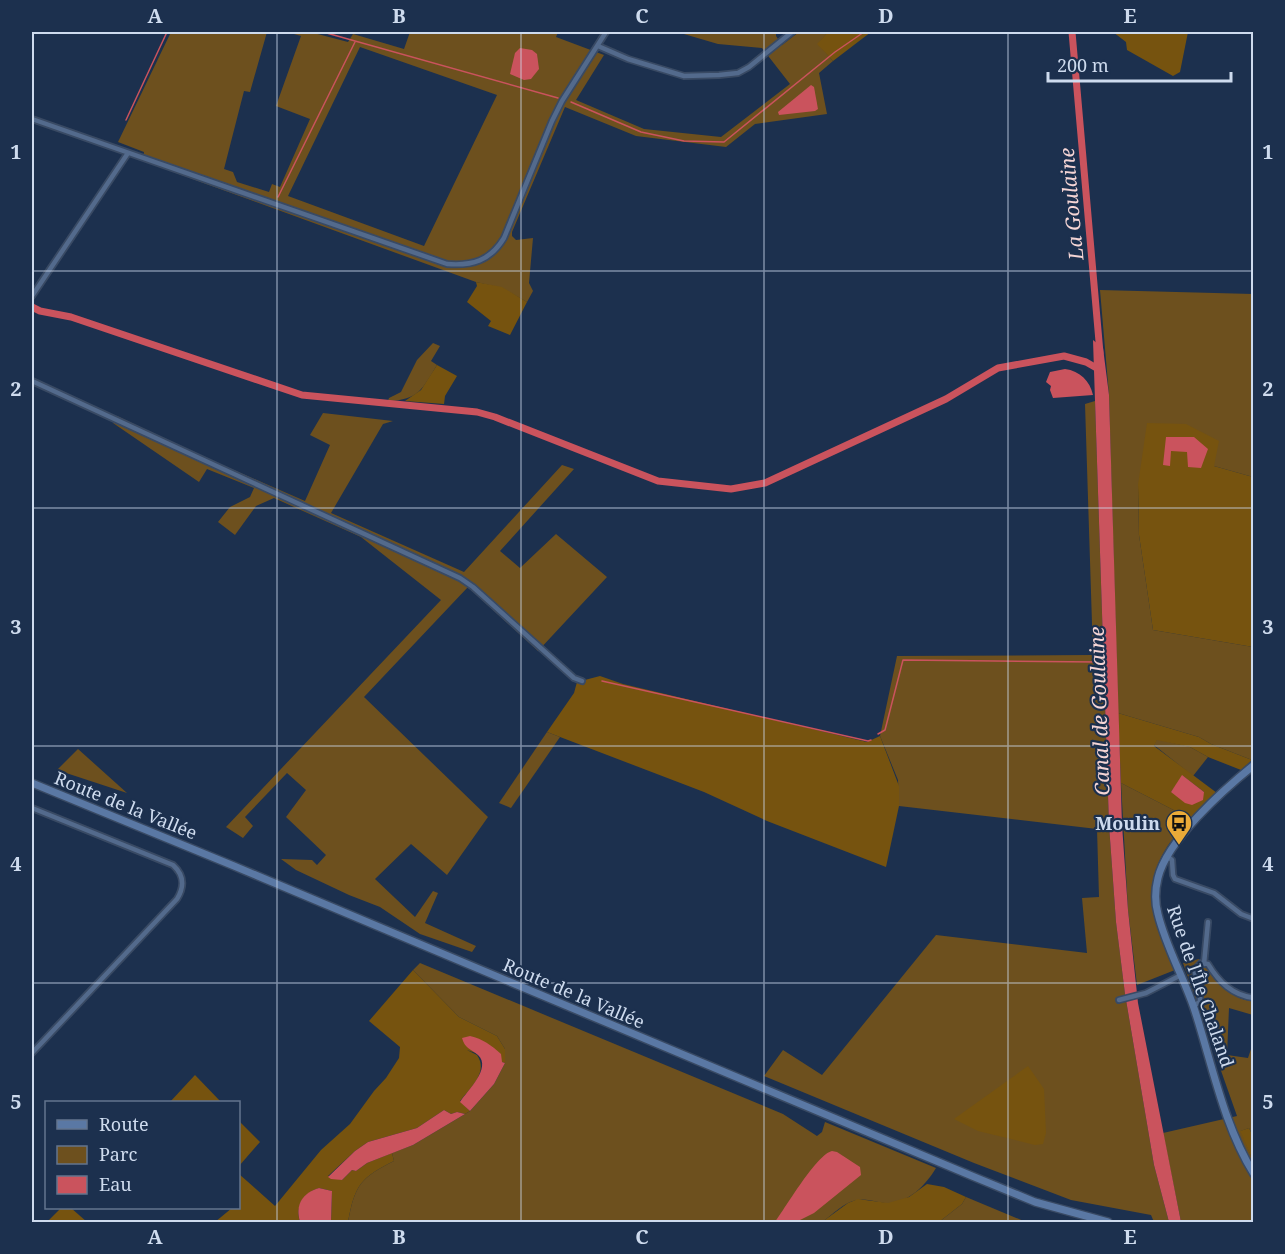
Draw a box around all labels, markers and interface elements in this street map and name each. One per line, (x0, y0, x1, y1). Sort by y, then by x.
text: A (147, 2, 163, 29)
text: B (392, 2, 406, 29)
text: C (635, 2, 649, 29)
text: D (878, 2, 894, 29)
text: E (1123, 2, 1137, 29)
scale bar (1048, 45, 1231, 83)
text: 200 m (1057, 53, 1109, 77)
text: 1 (10, 138, 22, 165)
text: 1 (1262, 138, 1274, 165)
water label: La Goulaine (1053, 147, 1089, 262)
text: 2 (10, 375, 22, 402)
text: 2 (1262, 375, 1274, 402)
text: 3 (10, 613, 22, 640)
text: 3 (1262, 613, 1274, 640)
water label: Canal de Goulaine (1083, 626, 1115, 796)
street label: Route de la Vallée (51, 765, 201, 845)
bus stop icon: Moulin (1164, 808, 1194, 846)
place label: Moulin (1095, 811, 1160, 835)
text: 4 (10, 850, 22, 877)
text: 4 (1262, 850, 1274, 877)
street label: Rue de l'Île Chaland (1162, 902, 1240, 1070)
street label: Route de la Vallée (500, 952, 648, 1034)
text: 5 (10, 1088, 22, 1115)
text: 5 (1262, 1088, 1274, 1115)
legend (45, 1101, 240, 1209)
text: Route (99, 1112, 149, 1136)
text: Parc (99, 1142, 137, 1166)
text: Eau (99, 1172, 132, 1196)
text: A (147, 1223, 163, 1250)
text: B (392, 1223, 406, 1250)
text: C (635, 1223, 649, 1250)
text: D (878, 1223, 894, 1250)
text: E (1123, 1223, 1137, 1250)

